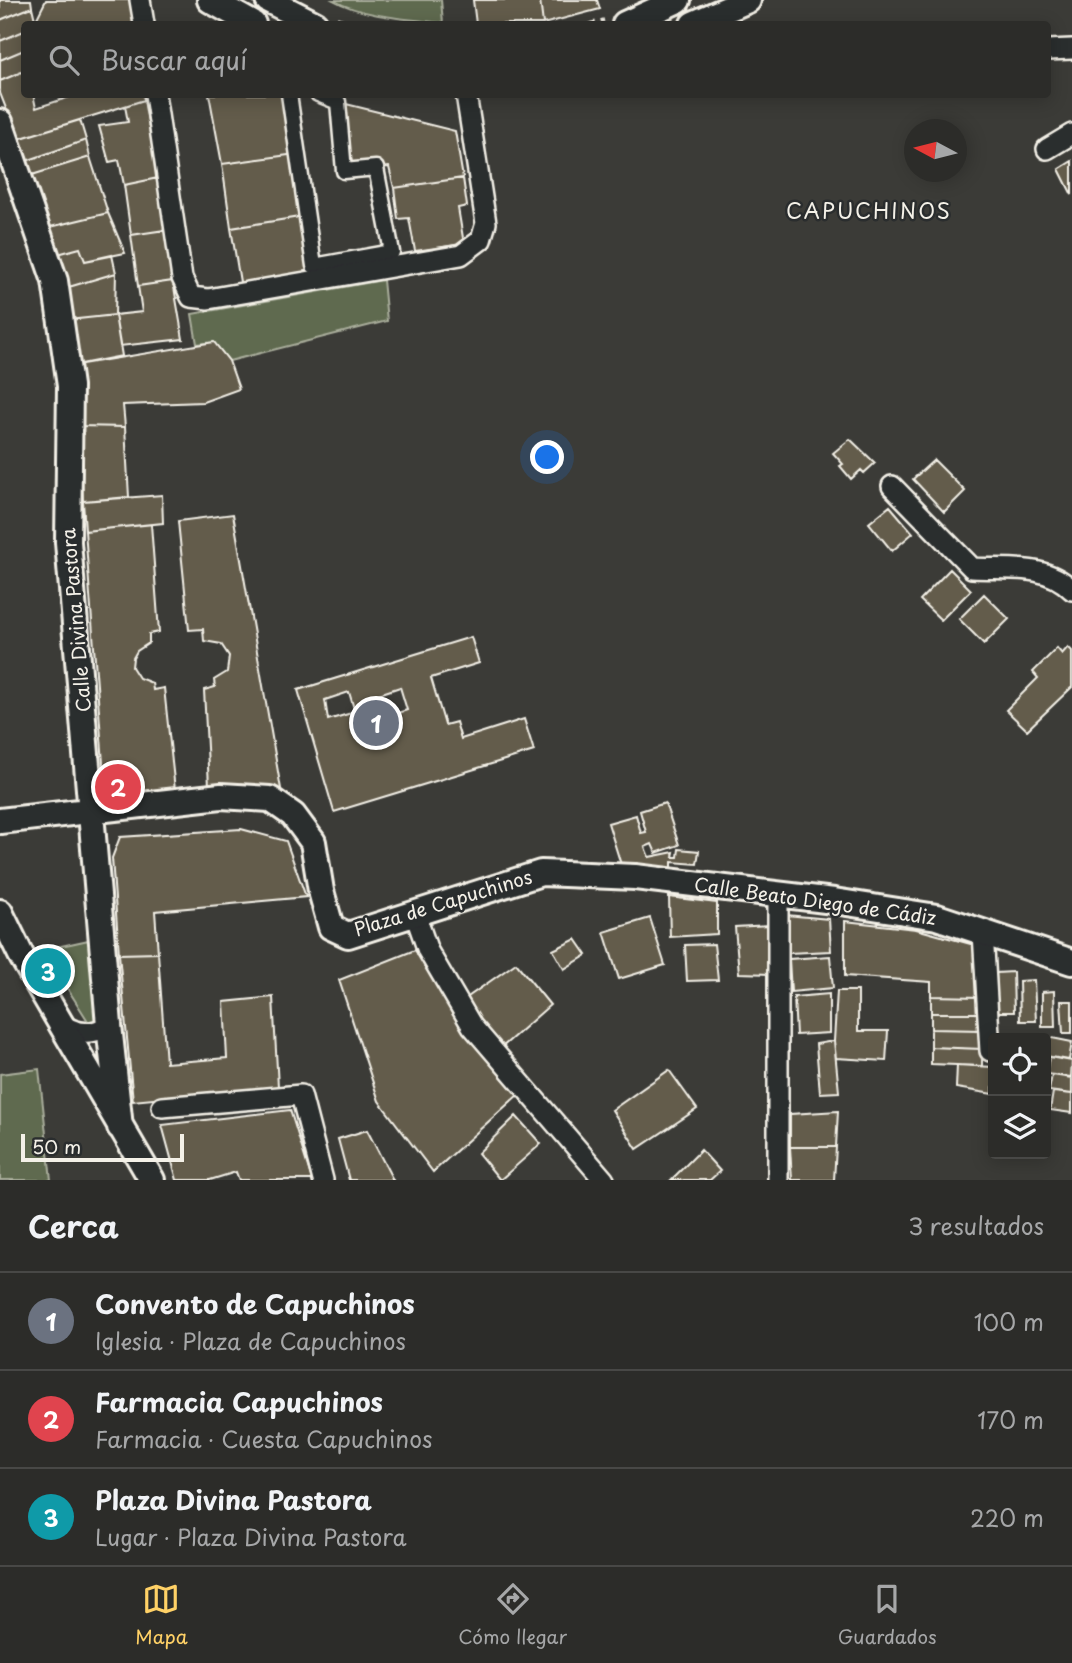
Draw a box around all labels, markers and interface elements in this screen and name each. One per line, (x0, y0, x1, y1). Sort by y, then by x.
search box (21, 21, 1051, 98)
text: Buscar aquí (101, 40, 247, 79)
icon: search (45, 41, 83, 79)
north arrow (904, 119, 967, 182)
district label: CAPUCHINOS (786, 194, 952, 226)
your location (530, 440, 564, 474)
street label: Calle Divina Pastora (53, 526, 97, 713)
pin: 1 (353, 697, 399, 749)
pin: 2 (95, 761, 141, 813)
street label: Plaza de Capuchinos (350, 862, 535, 942)
street label: Calle Beato Diego de Cádiz (692, 869, 938, 931)
pin: 3 (25, 945, 71, 997)
map controls (988, 1033, 1051, 1159)
button: locate (988, 1033, 1051, 1096)
button: layers (988, 1096, 1051, 1159)
scale bar (21, 1131, 184, 1163)
text: 50 m (32, 1132, 81, 1160)
text: Cerca (28, 1203, 119, 1248)
text: 3 resultados (908, 1208, 1044, 1243)
text: Convento de Capuchinos (95, 1284, 415, 1323)
text: 1 (46, 1304, 57, 1339)
text: 100 m (974, 1304, 1044, 1339)
text: Iglesia · Plaza de Capuchinos (95, 1323, 406, 1358)
text: Farmacia Capuchinos (95, 1382, 383, 1421)
text: 2 (43, 1402, 59, 1437)
text: 170 m (977, 1402, 1044, 1437)
text: Farmacia · Cuesta Capuchinos (95, 1421, 432, 1456)
text: Plaza Divina Pastora (95, 1480, 372, 1519)
text: 3 (43, 1500, 59, 1535)
text: 220 m (970, 1500, 1044, 1535)
text: Lugar · Plaza Divina Pastora (95, 1519, 407, 1554)
tab: Mapa (135, 1580, 188, 1650)
tab: Cómo llegar (458, 1580, 567, 1650)
tab: Guardados (838, 1580, 937, 1650)

